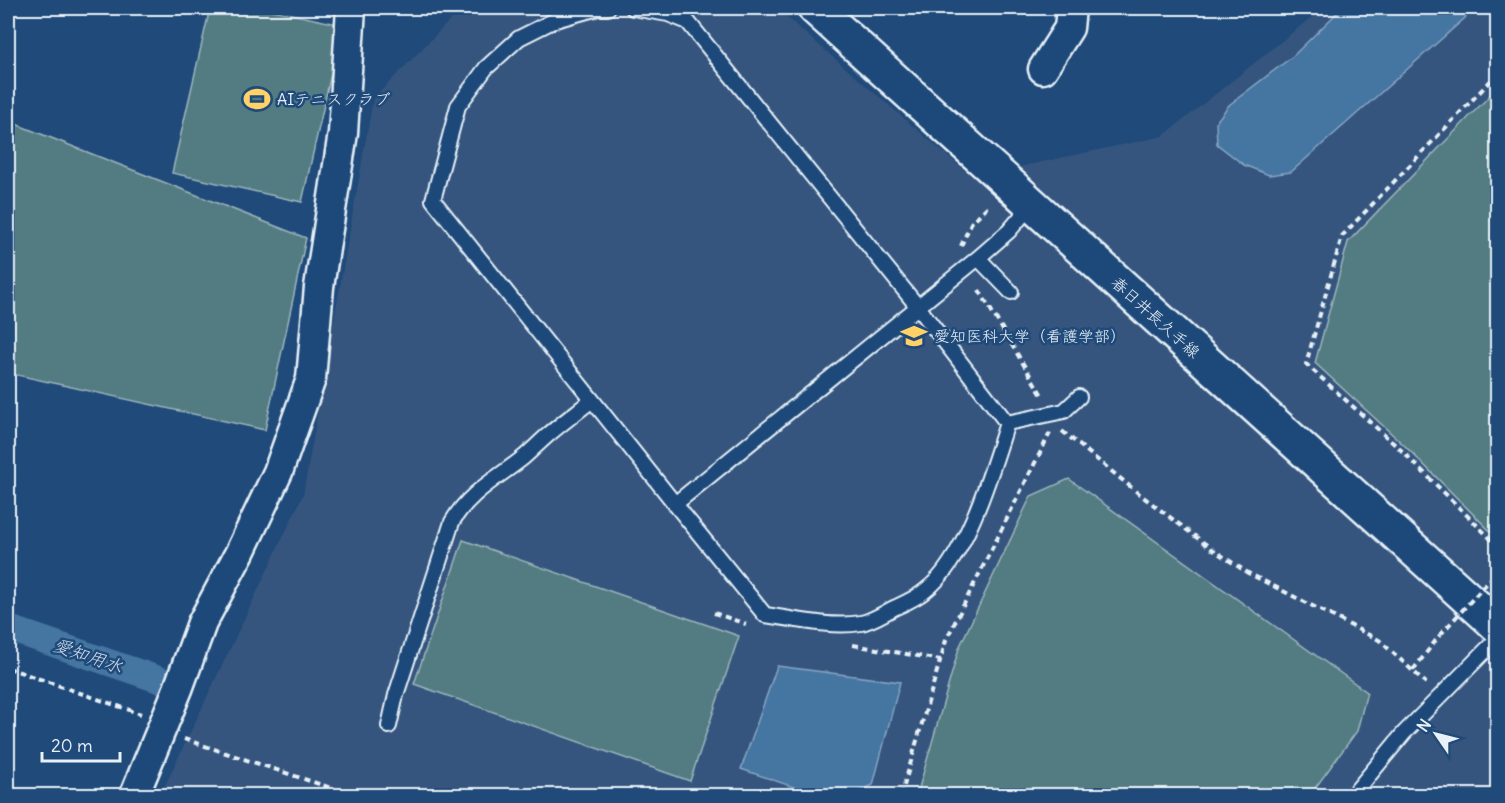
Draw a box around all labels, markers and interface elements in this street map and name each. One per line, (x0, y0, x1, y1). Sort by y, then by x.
sports icon: AIテニスクラブ (242, 84, 272, 114)
place label: AIテニスクラブ (277, 89, 391, 109)
street label: 春日井長久手線 (1108, 272, 1204, 362)
school or university icon: 愛知医科大学（看護学部） (899, 321, 929, 351)
place label: 愛知医科大学（看護学部） (934, 326, 1126, 346)
water label: 愛知用水 (50, 633, 126, 678)
north arrow (1406, 704, 1466, 764)
text: N (1412, 715, 1435, 736)
scale bar (42, 725, 120, 763)
text: 20 m (51, 734, 93, 757)

